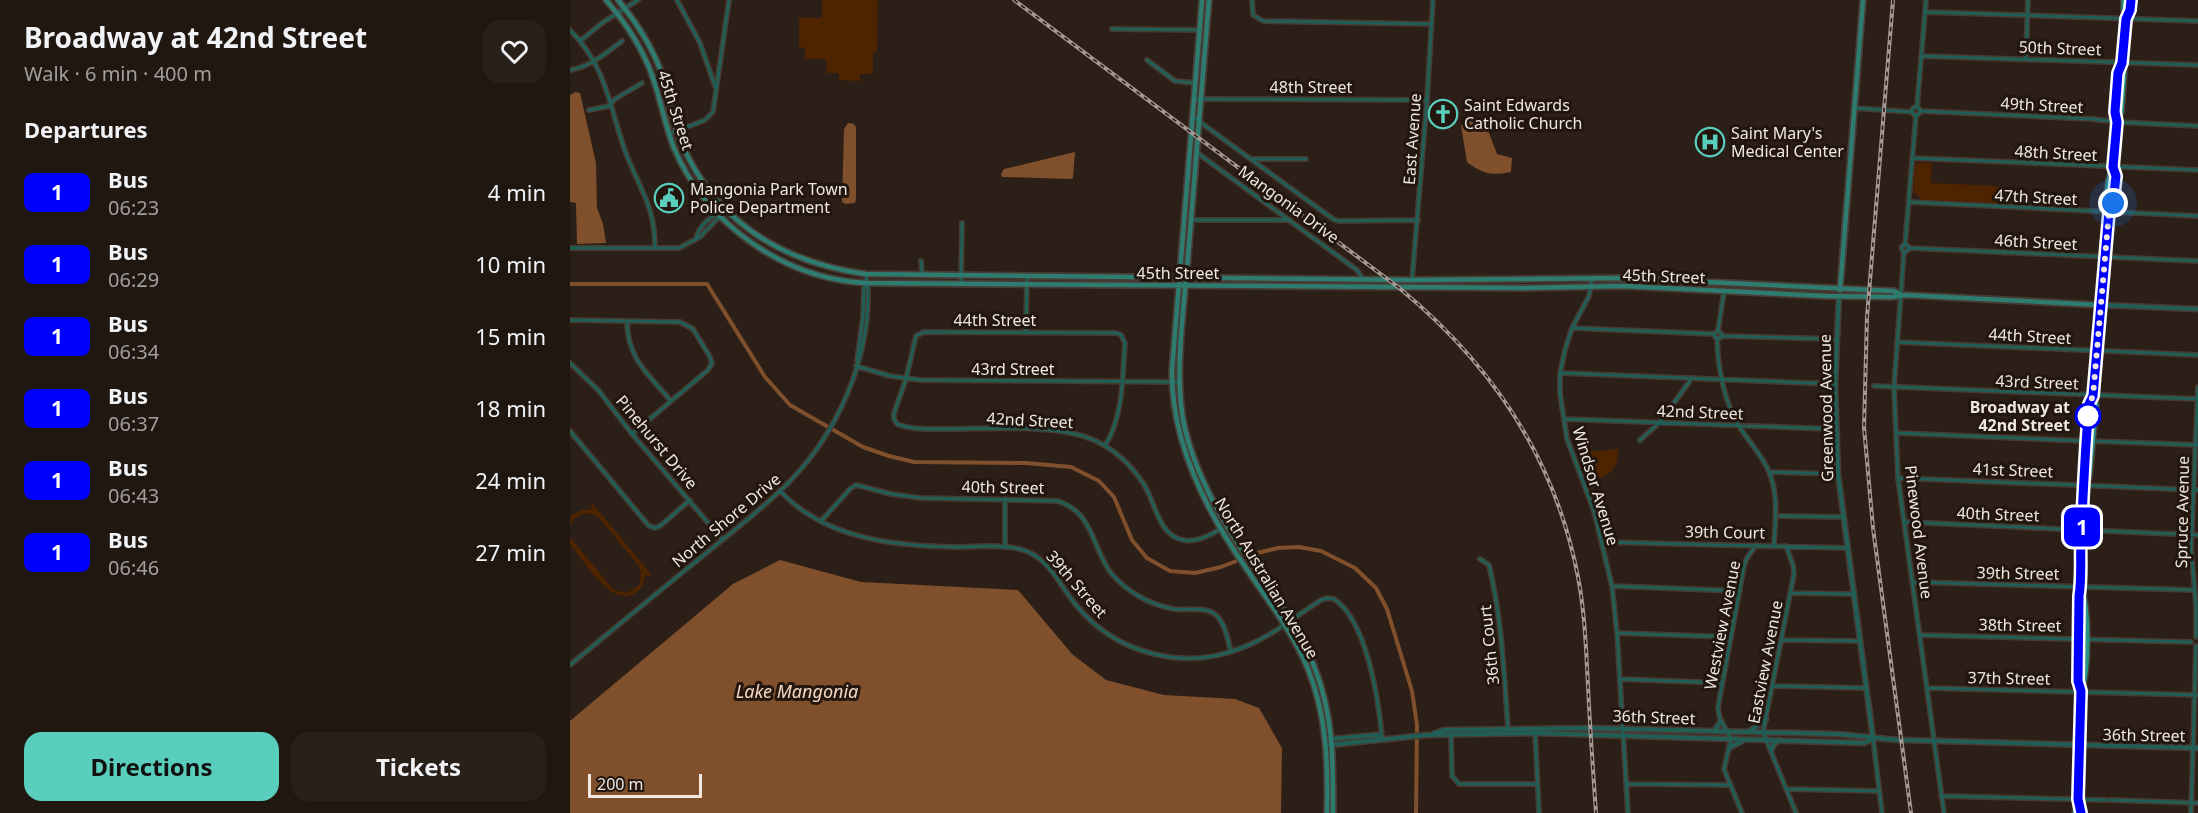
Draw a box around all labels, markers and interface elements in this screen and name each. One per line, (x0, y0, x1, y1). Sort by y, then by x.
text: Broadway at 42nd Street (24, 18, 367, 56)
button: heart (483, 20, 546, 83)
street label: 50th Street (2018, 36, 2102, 60)
text: Walk · 6 min · 400 m (24, 60, 212, 87)
street label: 45th Street (653, 67, 699, 153)
street label: 48th Street (1270, 76, 1353, 98)
street label: 49th Street (2000, 92, 2084, 118)
street label: East Avenue (1398, 93, 1426, 185)
place label: Saint Edwards Catholic Church (1464, 94, 1582, 134)
church icon: Saint Edwards Catholic Church (1427, 98, 1459, 130)
text: Departures (24, 114, 148, 144)
place label: Saint Mary's Medical Center (1731, 122, 1844, 162)
hospital icon: Saint Mary's Medical Center (1694, 126, 1726, 158)
street label: 48th Street (2014, 140, 2098, 166)
street label: Mangonia Drive (1234, 160, 1344, 248)
text: Bus (108, 164, 148, 194)
text: 4 min (488, 177, 546, 207)
text: 1 (51, 178, 63, 206)
place label: Mangonia Park Town Police Department (690, 178, 848, 218)
public building icon: Mangonia Park Town Police Department (653, 182, 685, 214)
street label: 47th Street (1994, 184, 2078, 210)
your location (2098, 188, 2128, 218)
text: 06:23 (108, 194, 159, 221)
street label: 46th Street (1994, 229, 2078, 255)
text: Bus (108, 236, 148, 266)
text: 10 min (475, 249, 546, 279)
text: 1 (51, 250, 63, 278)
street label: 45th Street (1137, 262, 1220, 284)
street label: 45th Street (1622, 264, 1706, 288)
text: 06:29 (108, 266, 159, 293)
text: Bus (108, 308, 148, 338)
street label: 44th Street (954, 309, 1037, 331)
text: 15 min (475, 321, 546, 351)
text: 1 (51, 322, 63, 350)
street label: 44th Street (1988, 323, 2072, 349)
street label: Greenwood Avenue (1814, 334, 1838, 482)
text: 06:34 (108, 338, 159, 365)
street label: 43rd Street (971, 358, 1055, 380)
street label: 43rd Street (1995, 370, 2079, 394)
text: Bus (108, 380, 148, 410)
street label: Pinehurst Drive (611, 390, 703, 494)
text: 18 min (475, 393, 546, 423)
text: 1 (51, 394, 63, 422)
place label: Broadway at 42nd Street (1970, 396, 2070, 436)
street label: 42nd Street (1656, 399, 1744, 425)
marker: Broadway at 42nd Street (2075, 403, 2101, 429)
street label: 42nd Street (986, 407, 1074, 433)
text: 06:37 (108, 410, 159, 437)
street label: Windsor Avenue (1567, 424, 1625, 548)
text: Bus (108, 452, 148, 482)
street label: Spruce Avenue (2170, 456, 2194, 568)
street label: 41st Street (1972, 458, 2054, 482)
street label: Pinewood Avenue (1900, 464, 1938, 600)
text: 24 min (475, 465, 546, 495)
text: 1 (51, 466, 63, 494)
street label: North Shore Drive (667, 468, 785, 572)
street label: 40th Street (961, 475, 1045, 499)
text: 06:43 (108, 482, 159, 509)
street label: North Australian Avenue (1210, 493, 1324, 663)
street label: 40th Street (1956, 502, 2040, 526)
line badge: 1 (2062, 508, 2102, 546)
text: 1 (2076, 513, 2088, 541)
street label: 39th Court (1685, 520, 1766, 544)
text: Bus (108, 524, 148, 554)
text: 27 min (475, 537, 546, 567)
text: 1 (51, 538, 63, 566)
street label: 39th Street (1042, 546, 1113, 623)
text: 06:46 (108, 554, 159, 581)
street label: Westview Avenue (1699, 559, 1745, 691)
street label: 39th Street (1976, 561, 2060, 585)
street label: Eastview Avenue (1742, 598, 1788, 726)
street label: 36th Court (1474, 604, 1504, 686)
street label: 38th Street (1978, 613, 2062, 637)
street label: 37th Street (1967, 666, 2051, 690)
water label: Lake Mangonia (736, 679, 858, 703)
street label: 36th Street (1612, 705, 1696, 729)
street label: 36th Street (2102, 723, 2186, 747)
button: Directions (24, 732, 279, 801)
button: Tickets (291, 732, 546, 801)
scale bar (588, 771, 702, 798)
text: 200 m (597, 773, 644, 795)

